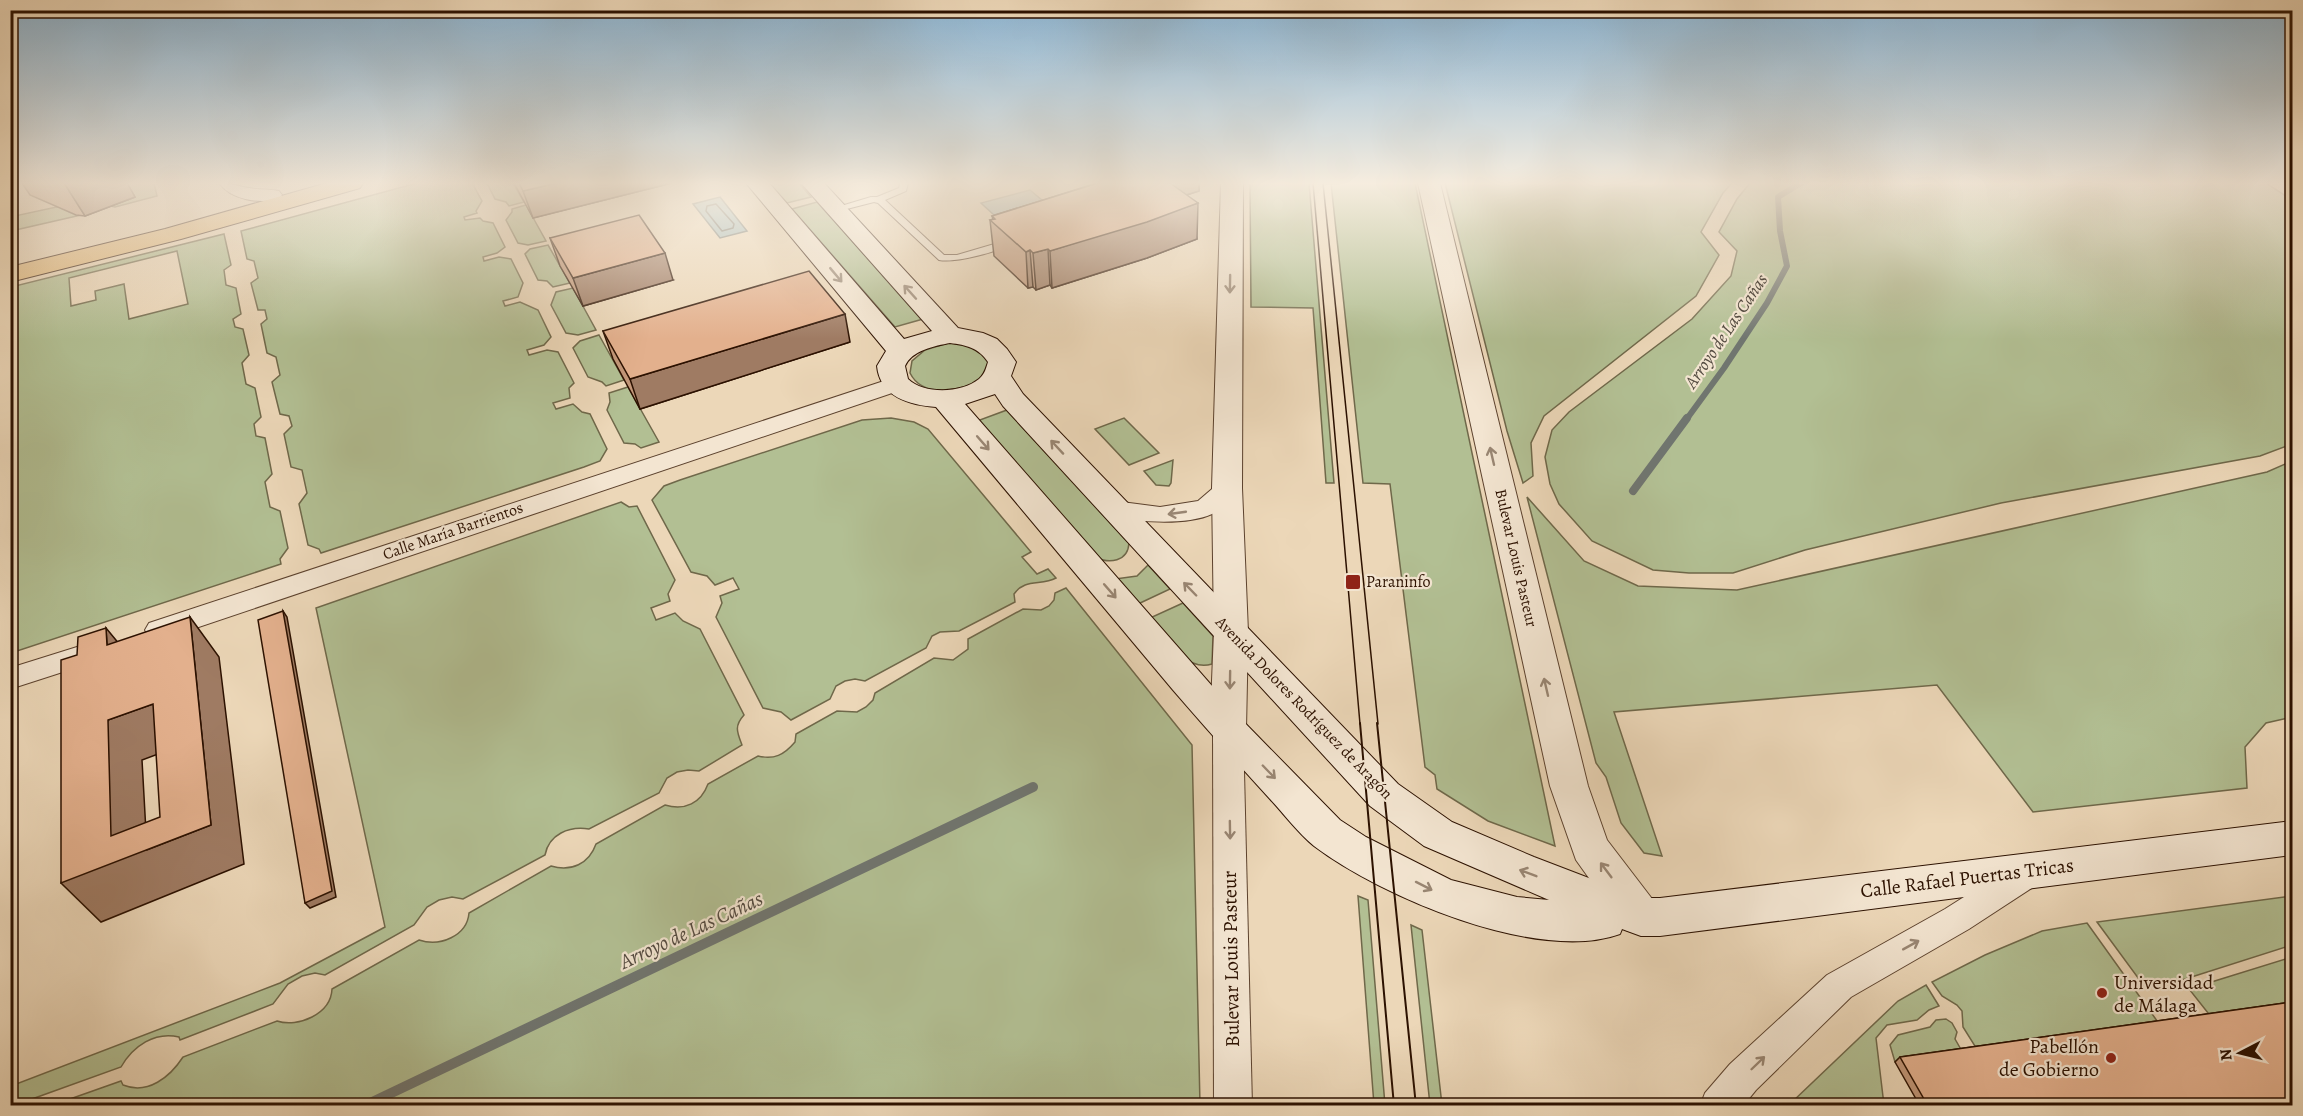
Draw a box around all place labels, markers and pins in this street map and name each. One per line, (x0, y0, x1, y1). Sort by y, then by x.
place label: Paraninfo (1366, 571, 1430, 593)
marker: Paraninfo (1344, 573, 1362, 591)
place label: Universidad de Málaga (2114, 969, 2214, 1019)
marker: Universidad de Málaga (2095, 986, 2109, 1000)
place label: Pabellón de Gobierno (1999, 1033, 2099, 1083)
marker: Pabellón de Gobierno (2104, 1051, 2118, 1065)

